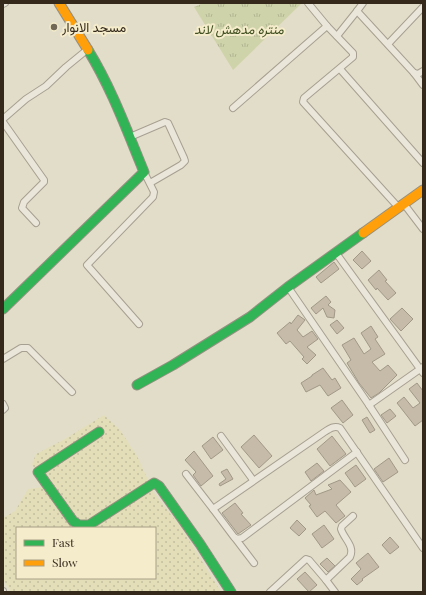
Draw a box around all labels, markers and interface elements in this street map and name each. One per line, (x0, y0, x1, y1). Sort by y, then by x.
place label: مسجد الانوار (61, 18, 126, 36)
park label: منتره مدهش لاند (194, 20, 284, 38)
marker: مسجد الانوار (49, 22, 59, 32)
legend (16, 527, 156, 579)
text: Fast (52, 534, 75, 550)
text: Slow (52, 554, 78, 570)

